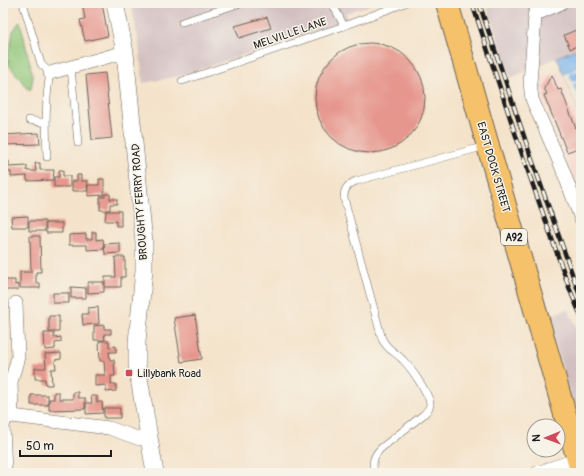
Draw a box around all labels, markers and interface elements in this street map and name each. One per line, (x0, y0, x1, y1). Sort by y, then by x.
street label: MELVILLE LANE (252, 15, 329, 52)
street label: EAST DOCK STREET (474, 120, 513, 214)
street label: BROUGHTY FERRY ROAD (129, 143, 150, 261)
road number: A92 (501, 229, 527, 245)
place label: Lillybank Road (137, 367, 201, 380)
marker: Lillybank Road (124, 368, 134, 378)
north arrow (526, 418, 566, 458)
scale bar (20, 432, 111, 458)
text: N (530, 434, 543, 442)
text: 50 m (26, 439, 54, 454)

